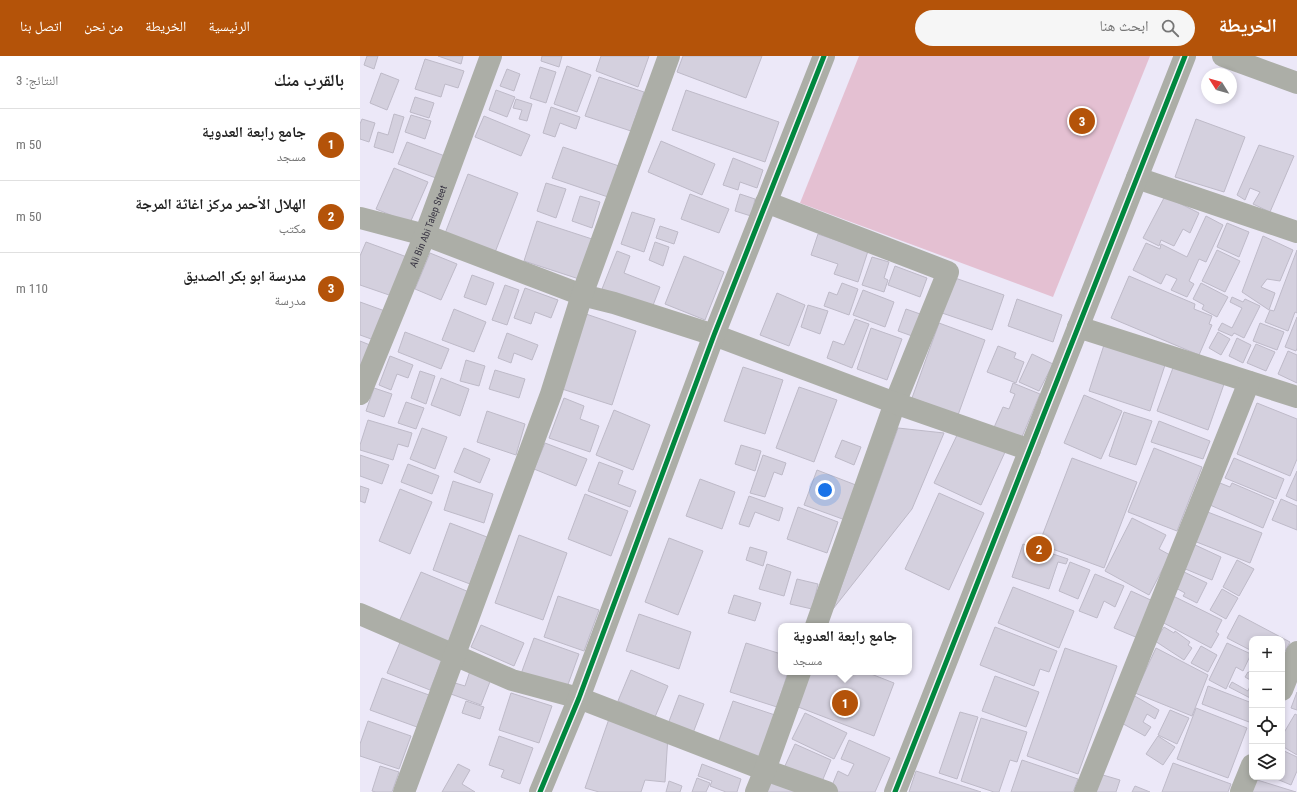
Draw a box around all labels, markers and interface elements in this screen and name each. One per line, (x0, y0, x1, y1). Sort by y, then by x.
search box (915, 10, 1195, 46)
text: الخريطة (1219, 14, 1277, 37)
text: ابحث هنا (1100, 17, 1149, 35)
icon: search (1159, 17, 1181, 39)
text: اتصل بنا (20, 18, 62, 34)
text: من نحن (84, 18, 123, 34)
text: الخريطة (145, 18, 186, 34)
text: الرئيسية (208, 18, 250, 34)
north arrow (1201, 68, 1237, 104)
text: بالقرب منك (274, 70, 344, 90)
text: النتائج: 3 (16, 73, 58, 88)
pin: 3 (1069, 106, 1095, 136)
text: جامع رابعة العدوية (202, 123, 306, 141)
text: 50 m (16, 137, 42, 152)
text: 1 (328, 137, 334, 152)
text: مسجد (277, 149, 306, 164)
street label: Ali Bin Abi Talep Steet (407, 184, 449, 269)
text: الهلال الأحمر مركز اغاثة المرجة (135, 195, 306, 213)
text: 50 m (16, 209, 42, 224)
text: 2 (328, 209, 334, 224)
text: مكتب (279, 221, 306, 236)
text: مدرسة ابو بكر الصديق (183, 267, 306, 285)
text: 110 m (16, 281, 48, 296)
text: 3 (328, 281, 334, 296)
text: مدرسة (274, 293, 306, 308)
your location (815, 480, 835, 500)
pin: 2 (1026, 534, 1052, 564)
popup (778, 623, 912, 675)
text: جامع رابعة العدوية (793, 627, 897, 645)
map controls (1249, 636, 1285, 780)
button: + (1249, 636, 1285, 672)
text: مسجد (793, 653, 822, 668)
button: − (1249, 672, 1285, 708)
pin: 1 (832, 688, 858, 718)
button: locate (1249, 708, 1285, 744)
button: layers (1249, 744, 1285, 780)

